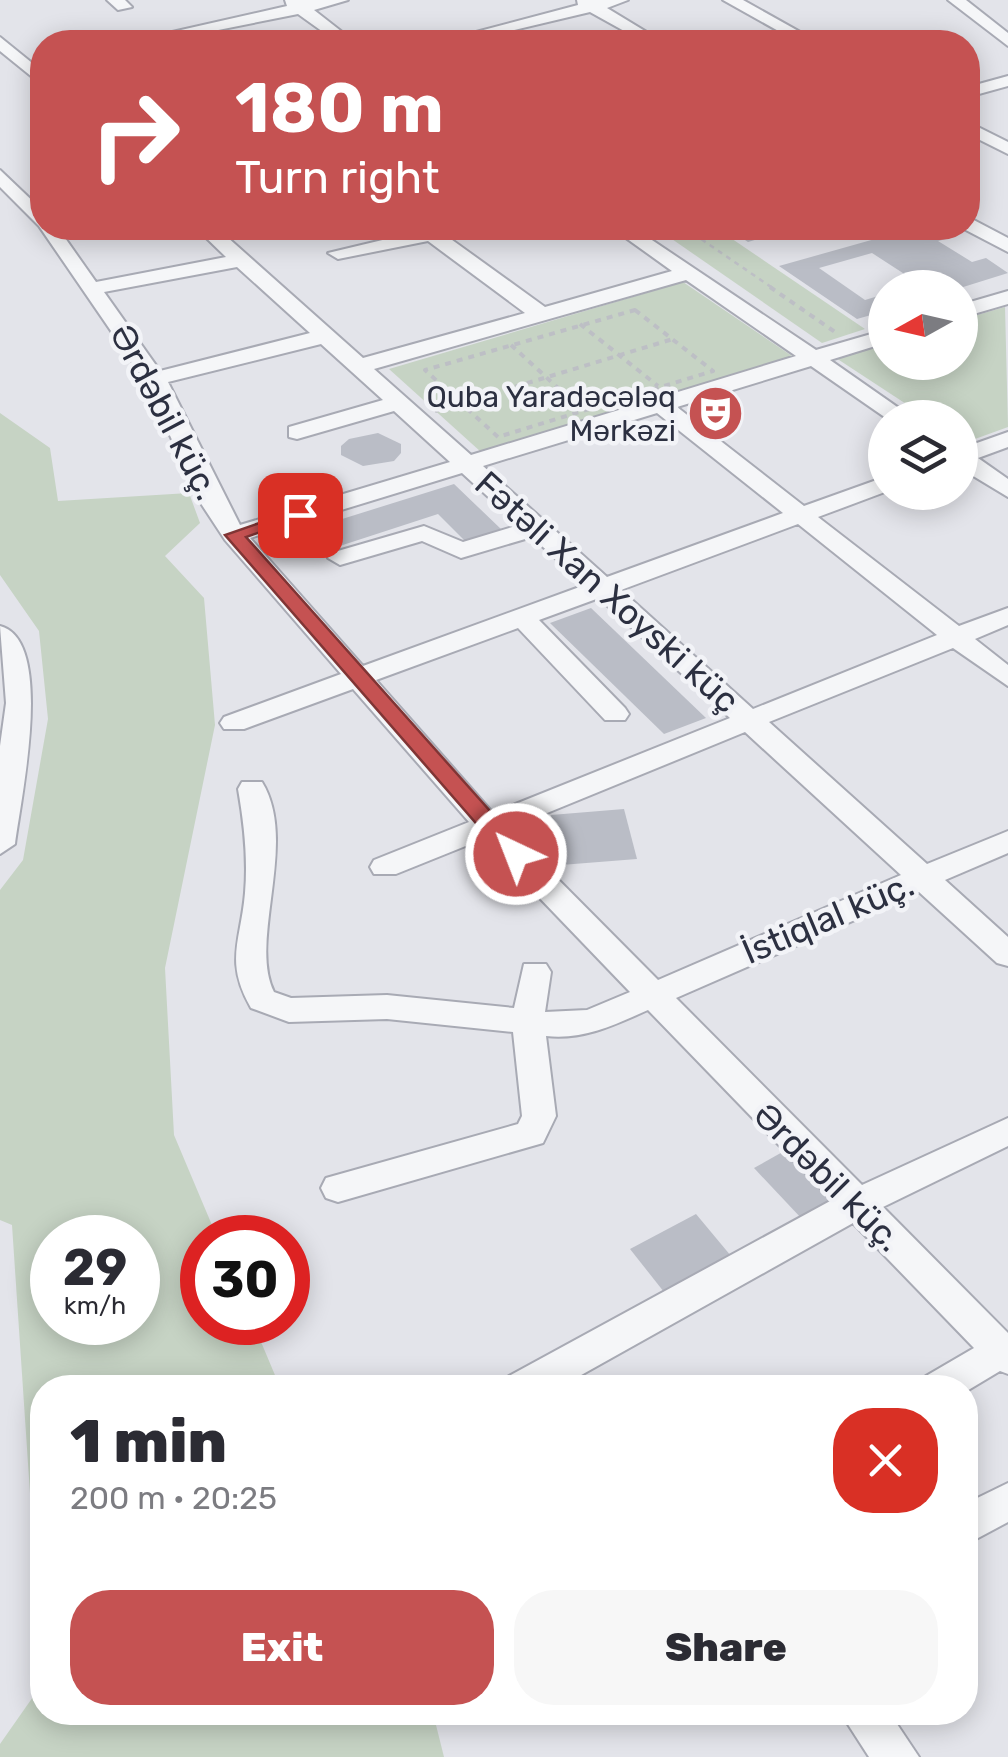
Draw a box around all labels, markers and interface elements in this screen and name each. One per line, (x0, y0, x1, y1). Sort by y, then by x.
text: 180 m (235, 67, 444, 150)
icon: right (70, 70, 200, 200)
text: Turn right (235, 151, 439, 204)
north arrow (868, 270, 978, 380)
map controls (868, 270, 978, 510)
street label: Ərdəbil küç. (101, 317, 229, 507)
place label: Quba Yaradəcələq Mərkəzi (426, 379, 676, 449)
theatre icon: Quba Yaradəcələq Mərkəzi (685, 384, 745, 444)
button: layers (868, 400, 978, 510)
street label: Fətəli Xan Xoyski küç (466, 462, 748, 722)
pin (258, 473, 343, 558)
icon: arrive (273, 488, 328, 543)
position arrow (464, 802, 568, 906)
street label: İstiqlal küç. (736, 863, 920, 973)
street label: Ərdəbil küç. (745, 1094, 911, 1260)
speed limit sign: 30 (180, 1215, 310, 1345)
text: 29 (63, 1238, 127, 1298)
text: km/h (64, 1291, 126, 1320)
text: 1 min (70, 1406, 227, 1477)
button: close (833, 1408, 938, 1513)
text: 200 m · 20:25 (70, 1479, 277, 1517)
button: Exit (70, 1590, 494, 1705)
button: Share (514, 1590, 938, 1705)

